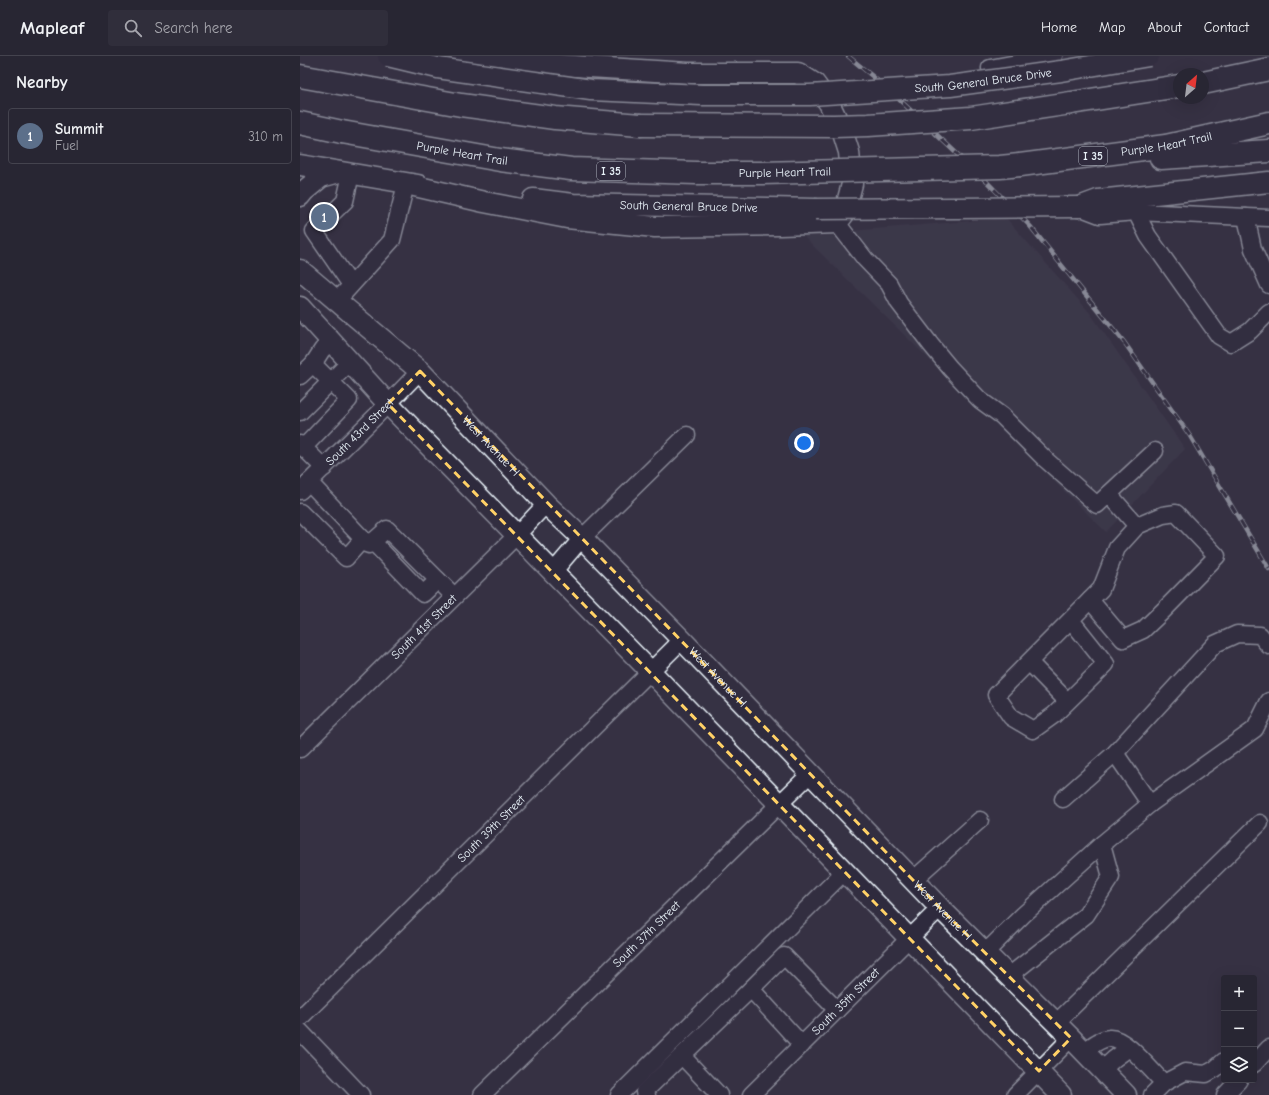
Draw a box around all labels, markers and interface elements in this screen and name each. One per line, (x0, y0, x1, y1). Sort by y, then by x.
search box (108, 10, 388, 46)
text: Mapleaf (20, 17, 84, 39)
icon: search (122, 17, 144, 39)
text: Search here (154, 19, 233, 37)
text: Home (1041, 19, 1077, 36)
text: Map (1099, 19, 1125, 36)
text: About (1147, 19, 1182, 36)
text: Contact (1204, 19, 1249, 36)
street label: South General Bruce Drive (914, 65, 1052, 95)
north arrow (1173, 68, 1209, 104)
text: Nearby (16, 73, 67, 92)
text: Summit (55, 120, 103, 138)
text: 1 (27, 129, 33, 144)
text: 310 m (248, 129, 283, 144)
street label: Purple Heart Trail (1120, 129, 1213, 159)
text: Fuel (55, 138, 79, 153)
street label: Purple Heart Trail (416, 138, 508, 168)
road number: I 35 (1079, 147, 1107, 165)
road number: I 35 (597, 162, 625, 180)
street label: Purple Heart Trail (739, 164, 831, 180)
street label: South General Bruce Drive (620, 198, 758, 215)
pin: 1 (311, 202, 337, 232)
street label: South 43rd Street (323, 395, 397, 468)
street label: West Avenue H (459, 413, 523, 479)
your location (794, 433, 814, 453)
street label: South 41st Street (388, 591, 460, 662)
street label: West Avenue H (686, 644, 750, 710)
street label: South 39th Street (454, 792, 528, 865)
street label: West Avenue H (911, 878, 975, 943)
street label: South 37th Street (610, 898, 683, 970)
street label: South 35th Street (809, 965, 883, 1038)
map controls (1221, 975, 1257, 1083)
button: + (1221, 975, 1257, 1011)
button: − (1221, 1011, 1257, 1047)
button: layers (1221, 1047, 1257, 1083)

